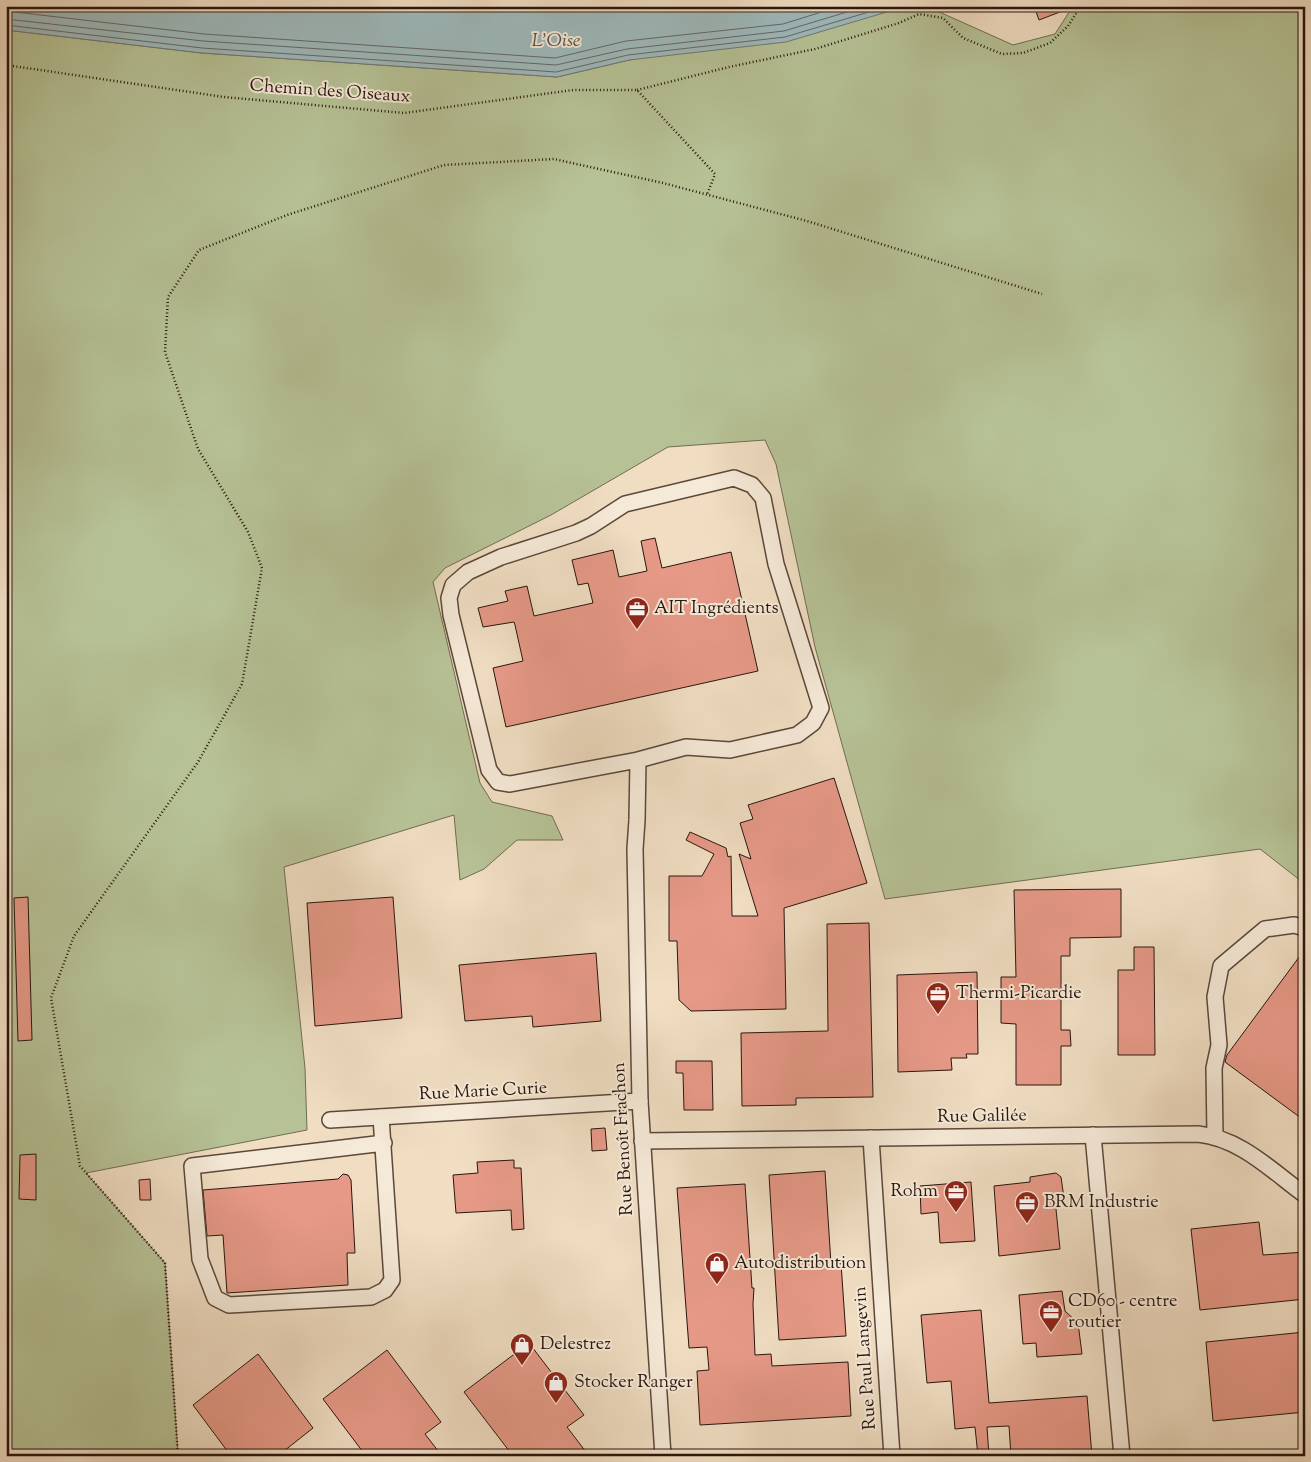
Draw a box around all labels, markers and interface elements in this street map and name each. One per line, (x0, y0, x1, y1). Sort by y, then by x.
water label: L’Oise (532, 28, 581, 55)
street label: Chemin des Oiseaux (249, 73, 411, 111)
office icon: AIT Ingrédients (624, 596, 650, 630)
place label: AIT Ingrédients (654, 596, 779, 622)
office icon: Thermi-Picardie (925, 981, 951, 1015)
place label: Thermi-Picardie (956, 981, 1082, 1007)
street label: Rue Benoît Frachon (607, 1061, 641, 1216)
street label: Rue Marie Curie (418, 1076, 548, 1108)
street label: Rue Galilée (937, 1103, 1027, 1131)
place label: Rohm (890, 1179, 938, 1205)
office icon: Rohm (943, 1179, 969, 1213)
office icon: BRM Industrie (1014, 1190, 1040, 1224)
place label: BRM Industrie (1044, 1190, 1159, 1216)
shop icon: Autodistribution (704, 1251, 730, 1285)
place label: Autodistribution (734, 1251, 867, 1277)
street label: Rue Paul Langevin (848, 1285, 884, 1431)
place label: CD60 - centre routier (1068, 1289, 1177, 1336)
office icon: CD60 - centre routier (1038, 1299, 1064, 1333)
shop icon: Delestrez (509, 1332, 535, 1366)
place label: Delestrez (540, 1332, 611, 1358)
shop icon: Stocker Ranger (543, 1370, 569, 1404)
place label: Stocker Ranger (574, 1370, 693, 1396)

